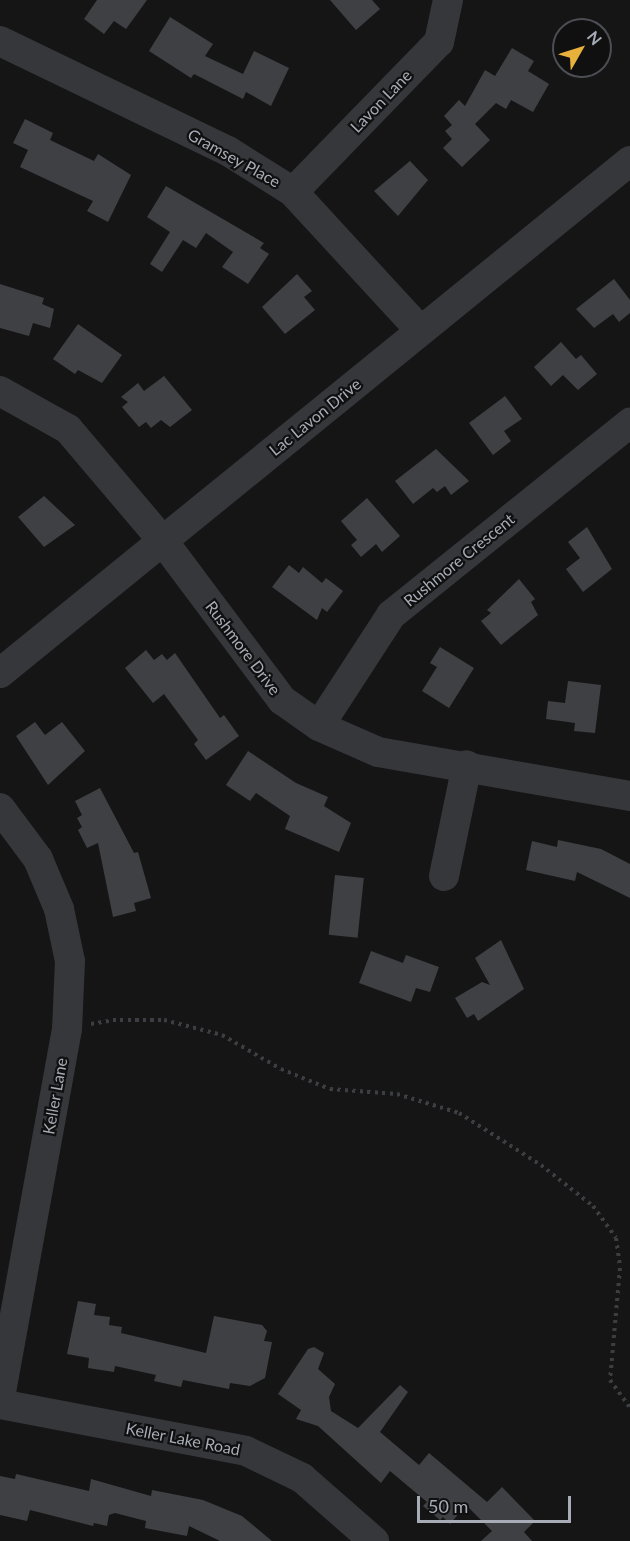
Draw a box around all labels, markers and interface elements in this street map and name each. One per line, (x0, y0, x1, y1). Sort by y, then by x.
north arrow (552, 18, 612, 78)
text: N (584, 27, 606, 48)
street label: Lavon Lane (346, 66, 416, 136)
street label: Gramsey Place (184, 125, 284, 191)
street label: Lac Lavon Drive (265, 374, 365, 460)
street label: Rushmore Crescent (400, 510, 518, 610)
street label: Rushmore Drive (201, 597, 285, 699)
street label: Keller Lane (39, 1056, 71, 1136)
street label: Keller Lake Road (124, 1418, 242, 1460)
scale bar (420, 1484, 574, 1522)
text: 50 m (428, 1495, 468, 1517)

